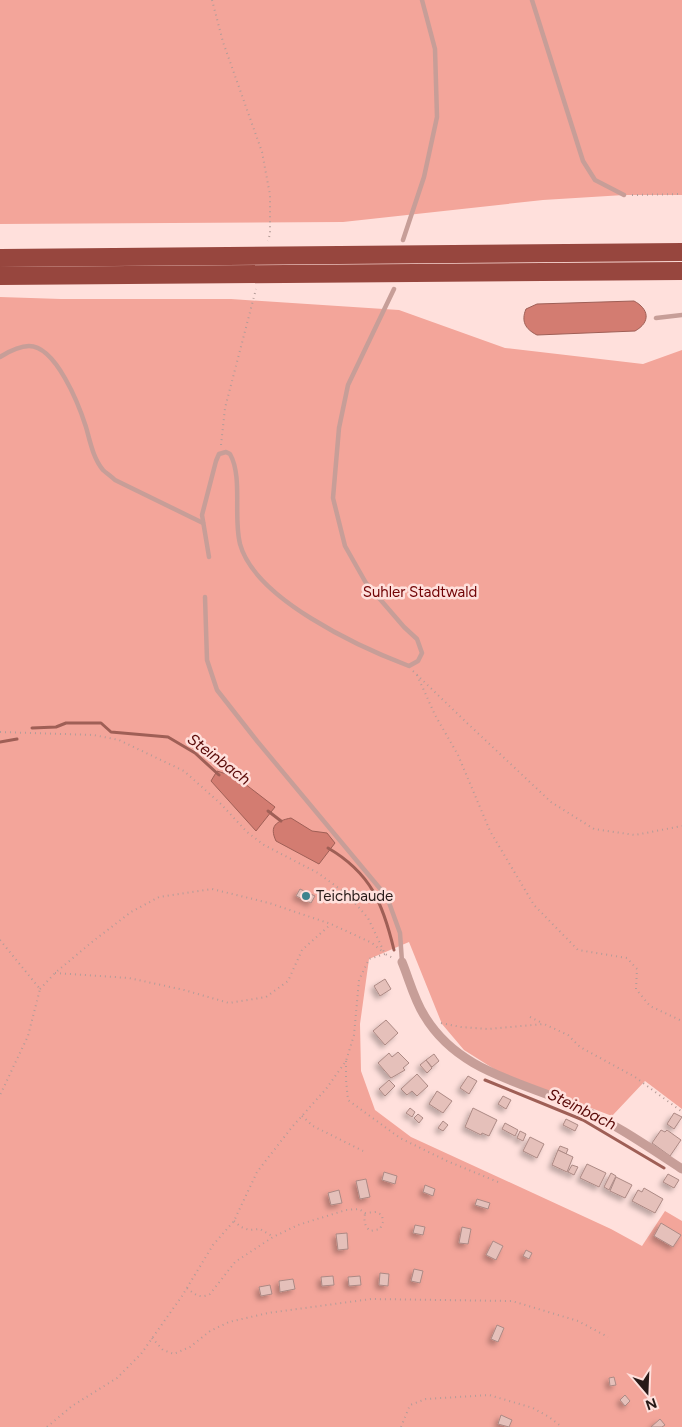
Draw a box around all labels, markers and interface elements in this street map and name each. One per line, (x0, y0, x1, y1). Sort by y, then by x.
park label: Suhler Stadtwald (363, 583, 477, 601)
water label: Steinbach (184, 729, 254, 789)
place label: Teichbaude (316, 887, 393, 905)
marker: Teichbaude (300, 890, 312, 902)
water label: Steinbach (545, 1084, 619, 1134)
north arrow (622, 1367, 672, 1417)
text: N (643, 1394, 659, 1414)

